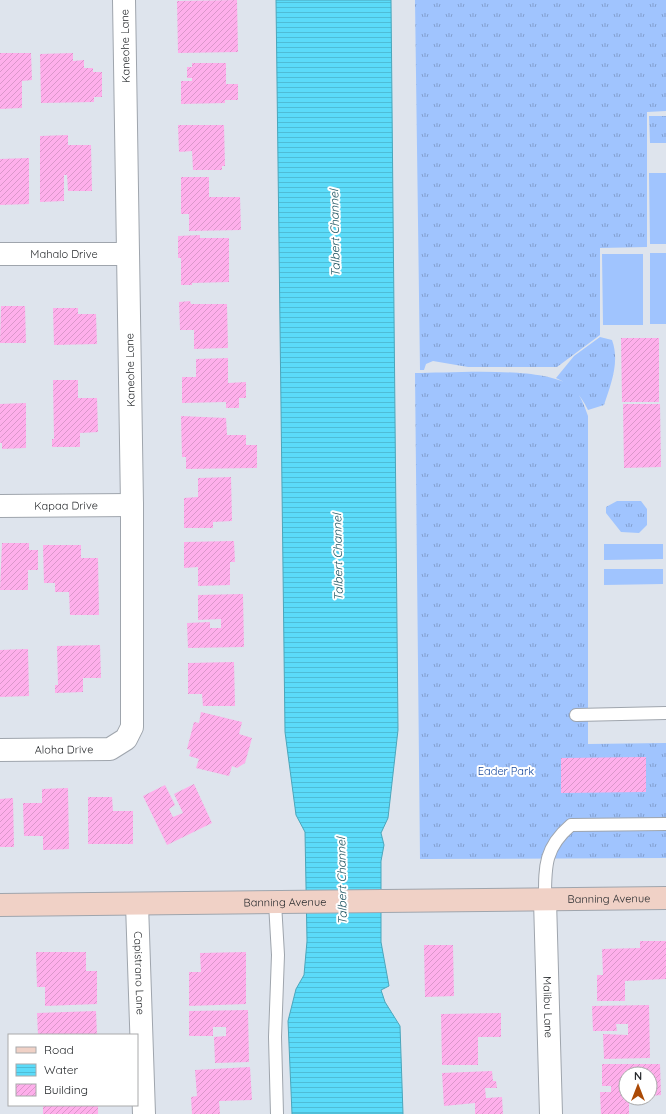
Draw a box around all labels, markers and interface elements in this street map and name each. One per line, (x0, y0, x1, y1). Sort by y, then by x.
street label: Kaneohe Lane (117, 9, 133, 83)
water label: Talbert Channel (326, 188, 343, 277)
street label: Mahalo Drive (30, 247, 98, 261)
street label: Kaneohe Lane (122, 333, 138, 407)
street label: Kapaa Drive (34, 498, 98, 513)
water label: Talbert Channel (329, 512, 346, 601)
street label: Aloha Drive (35, 742, 93, 757)
park label: Eader Park (478, 764, 534, 778)
water label: Talbert Channel (333, 836, 350, 925)
street label: Banning Avenue (567, 891, 650, 906)
street label: Banning Avenue (244, 895, 326, 909)
street label: Capistrano Lane (131, 931, 148, 1015)
street label: Malibu Lane (540, 976, 556, 1038)
legend (8, 1034, 138, 1106)
text: Road (44, 1042, 74, 1057)
text: Water (44, 1062, 79, 1077)
north arrow (618, 1066, 658, 1106)
text: N (634, 1069, 642, 1083)
text: Building (44, 1082, 88, 1097)

